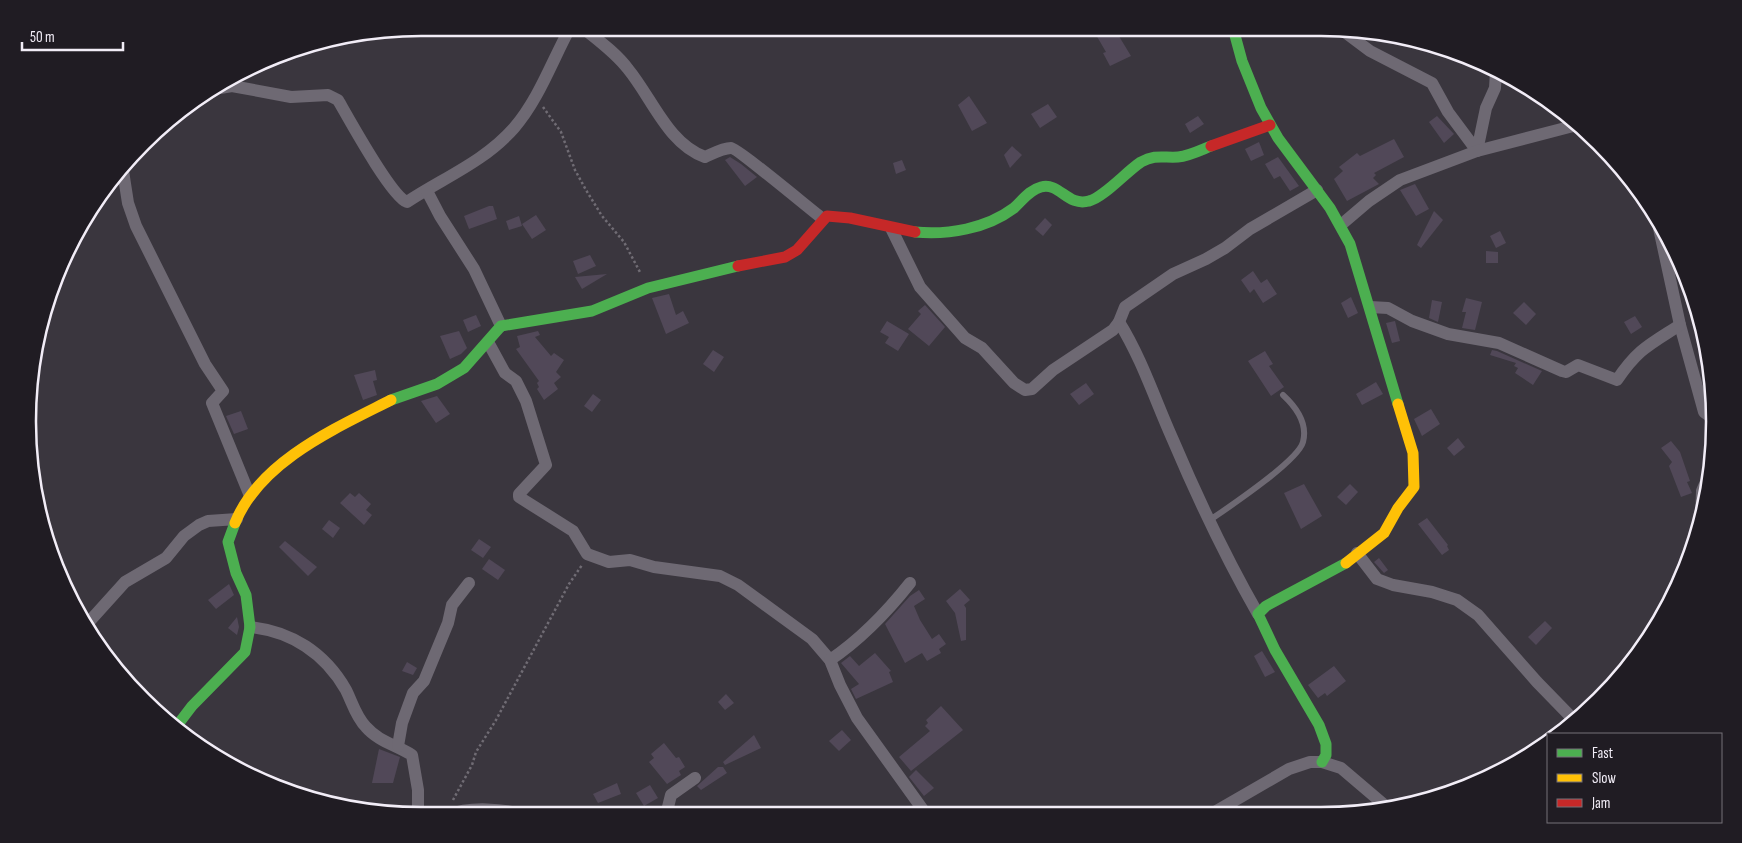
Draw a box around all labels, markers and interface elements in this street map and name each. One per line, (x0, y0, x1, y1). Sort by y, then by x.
scale bar (22, 20, 124, 52)
text: 50 m (30, 28, 55, 47)
legend (1547, 733, 1722, 823)
text: Fast (1592, 744, 1614, 763)
text: Slow (1592, 769, 1616, 788)
text: Jam (1591, 794, 1610, 813)

